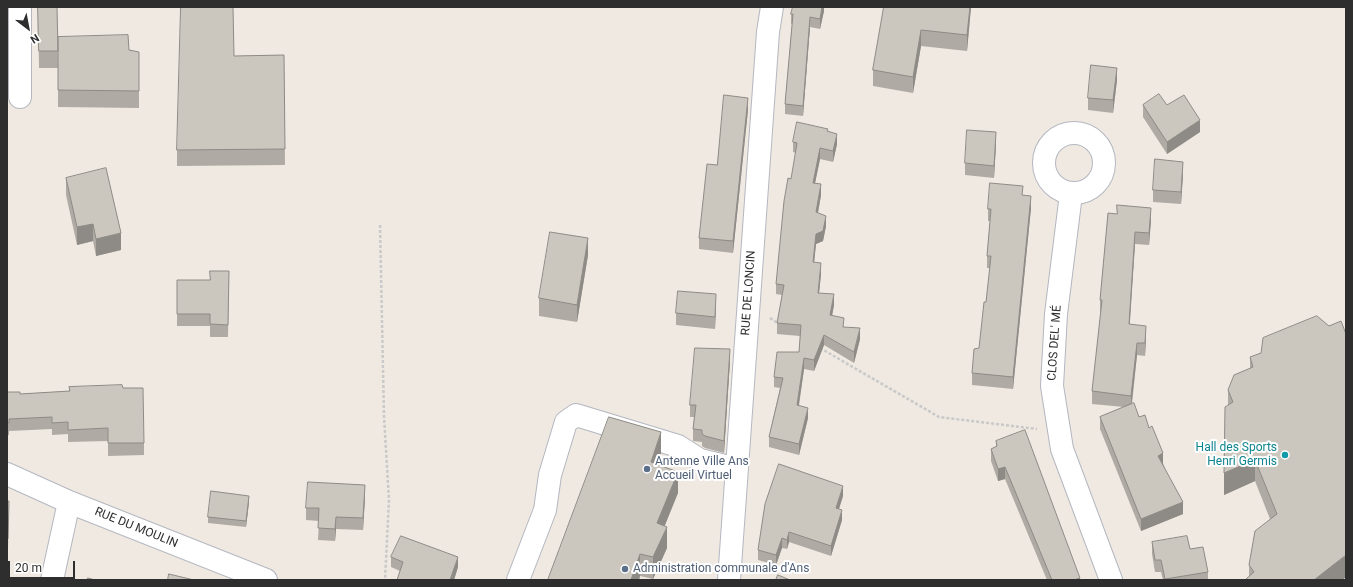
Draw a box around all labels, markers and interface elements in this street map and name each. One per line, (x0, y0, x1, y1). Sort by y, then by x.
north arrow (8, 8, 48, 48)
text: N (28, 31, 41, 46)
street label: RUE DE LONCIN (739, 250, 759, 336)
street label: CLOS DEL' MÉ (1045, 305, 1065, 381)
place label: Hall des Sports Henri Germis (1196, 441, 1277, 469)
marker: Hall des Sports Henri Germis (1280, 450, 1290, 460)
place label: Antenne Ville Ans Accueil Virtuel (655, 455, 749, 483)
marker: Antenne Ville Ans Accueil Virtuel (642, 464, 652, 474)
street label: RUE DU MOULIN (92, 505, 180, 551)
scale bar (10, 553, 77, 579)
text: 20 m (15, 561, 42, 575)
place label: Administration communale d'Ans (633, 562, 809, 576)
marker: Administration communale d'Ans (620, 564, 630, 574)

